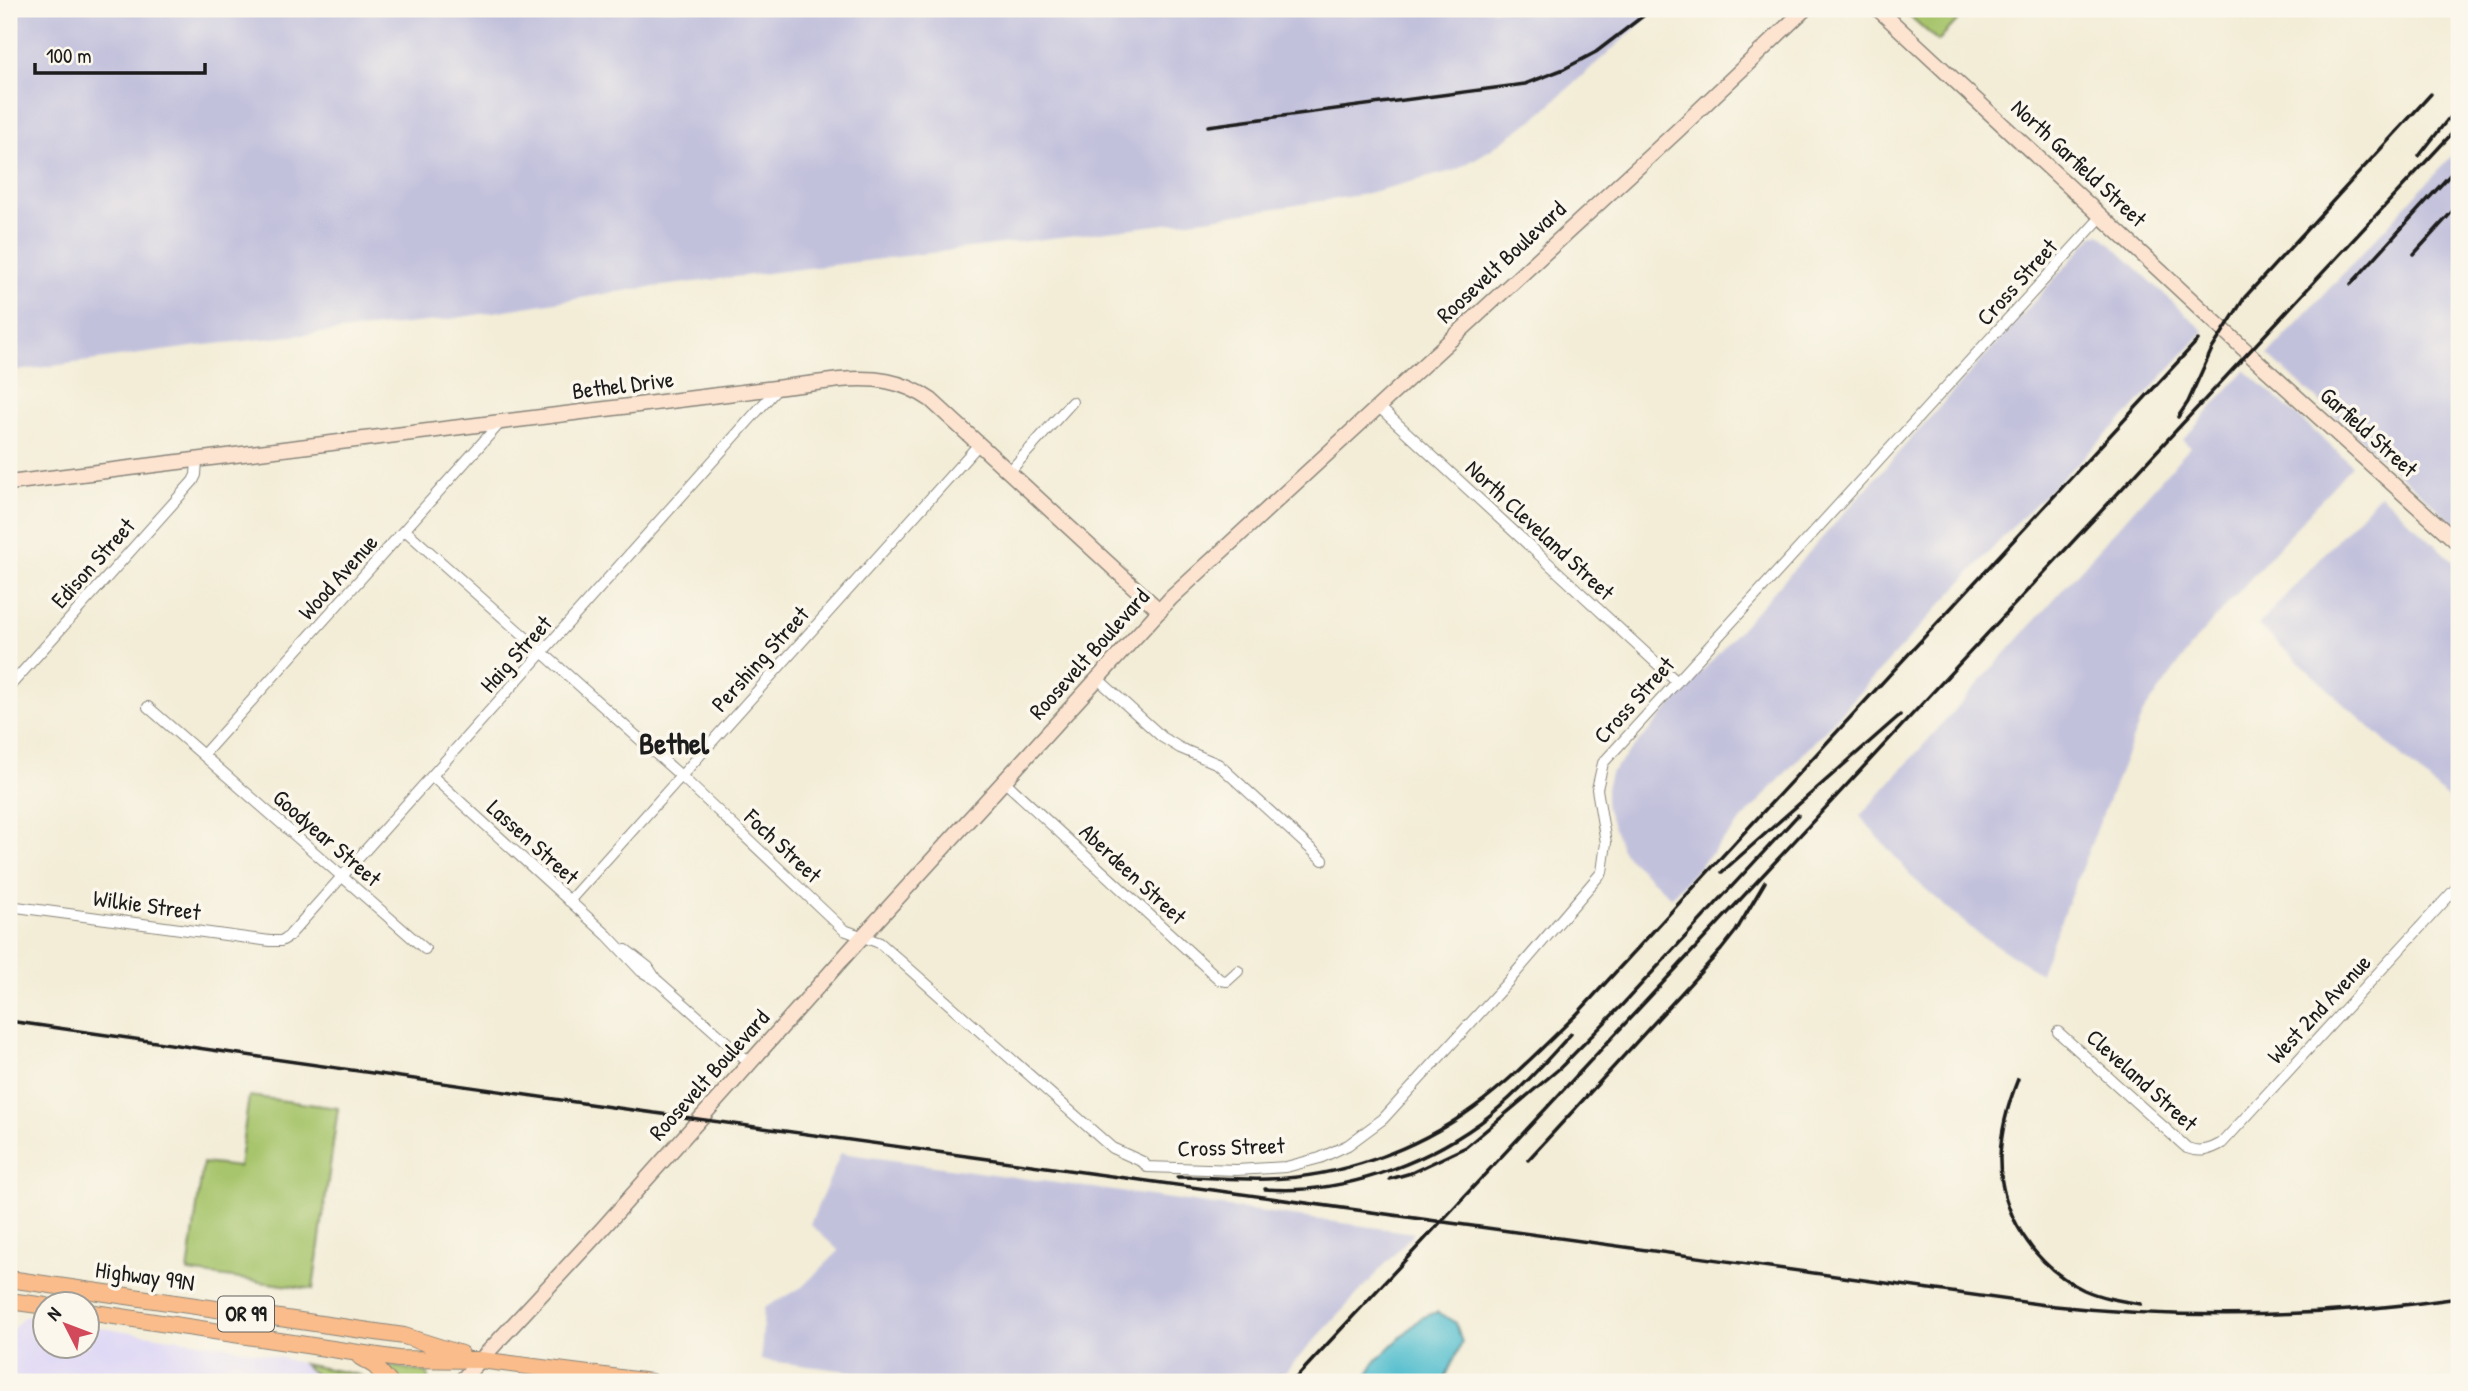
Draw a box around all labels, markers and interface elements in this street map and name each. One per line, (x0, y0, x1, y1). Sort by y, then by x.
scale bar (35, 32, 205, 76)
text: 100 m (46, 41, 92, 70)
street label: North Garfield Street (2005, 92, 2154, 234)
street label: Roosevelt Boulevard (1429, 194, 1572, 330)
street label: Cross Street (1969, 231, 2065, 332)
street label: Bethel Drive (570, 363, 676, 406)
street label: Garfield Street (2314, 380, 2426, 484)
street label: North Cleveland Street (1459, 453, 1622, 607)
street label: Edison Street (44, 510, 142, 615)
street label: Wood Avenue (291, 527, 384, 626)
street label: Roosevelt Boulevard (1022, 582, 1156, 726)
street label: Pershing Street (704, 598, 816, 718)
street label: Haig Street (473, 608, 559, 699)
street label: Cross Street (1586, 649, 1682, 750)
district label: Bethel (639, 723, 710, 763)
street label: Goodyear Street (267, 782, 389, 894)
street label: Lassen Street (481, 792, 587, 892)
street label: Foch Street (737, 801, 830, 890)
street label: Aberdeen Street (1073, 816, 1194, 932)
street label: Wilkie Street (91, 882, 204, 928)
street label: West 2nd Avenue (2260, 947, 2377, 1070)
street label: Roosevelt Boulevard (642, 1003, 776, 1147)
street label: Cleveland Street (2080, 1021, 2205, 1139)
street label: Cross Street (1177, 1129, 1286, 1164)
street label: Highway 99N (94, 1253, 197, 1298)
north arrow (32, 1290, 102, 1360)
road number: OR 99 (218, 1296, 274, 1332)
text: N (40, 1301, 66, 1326)

